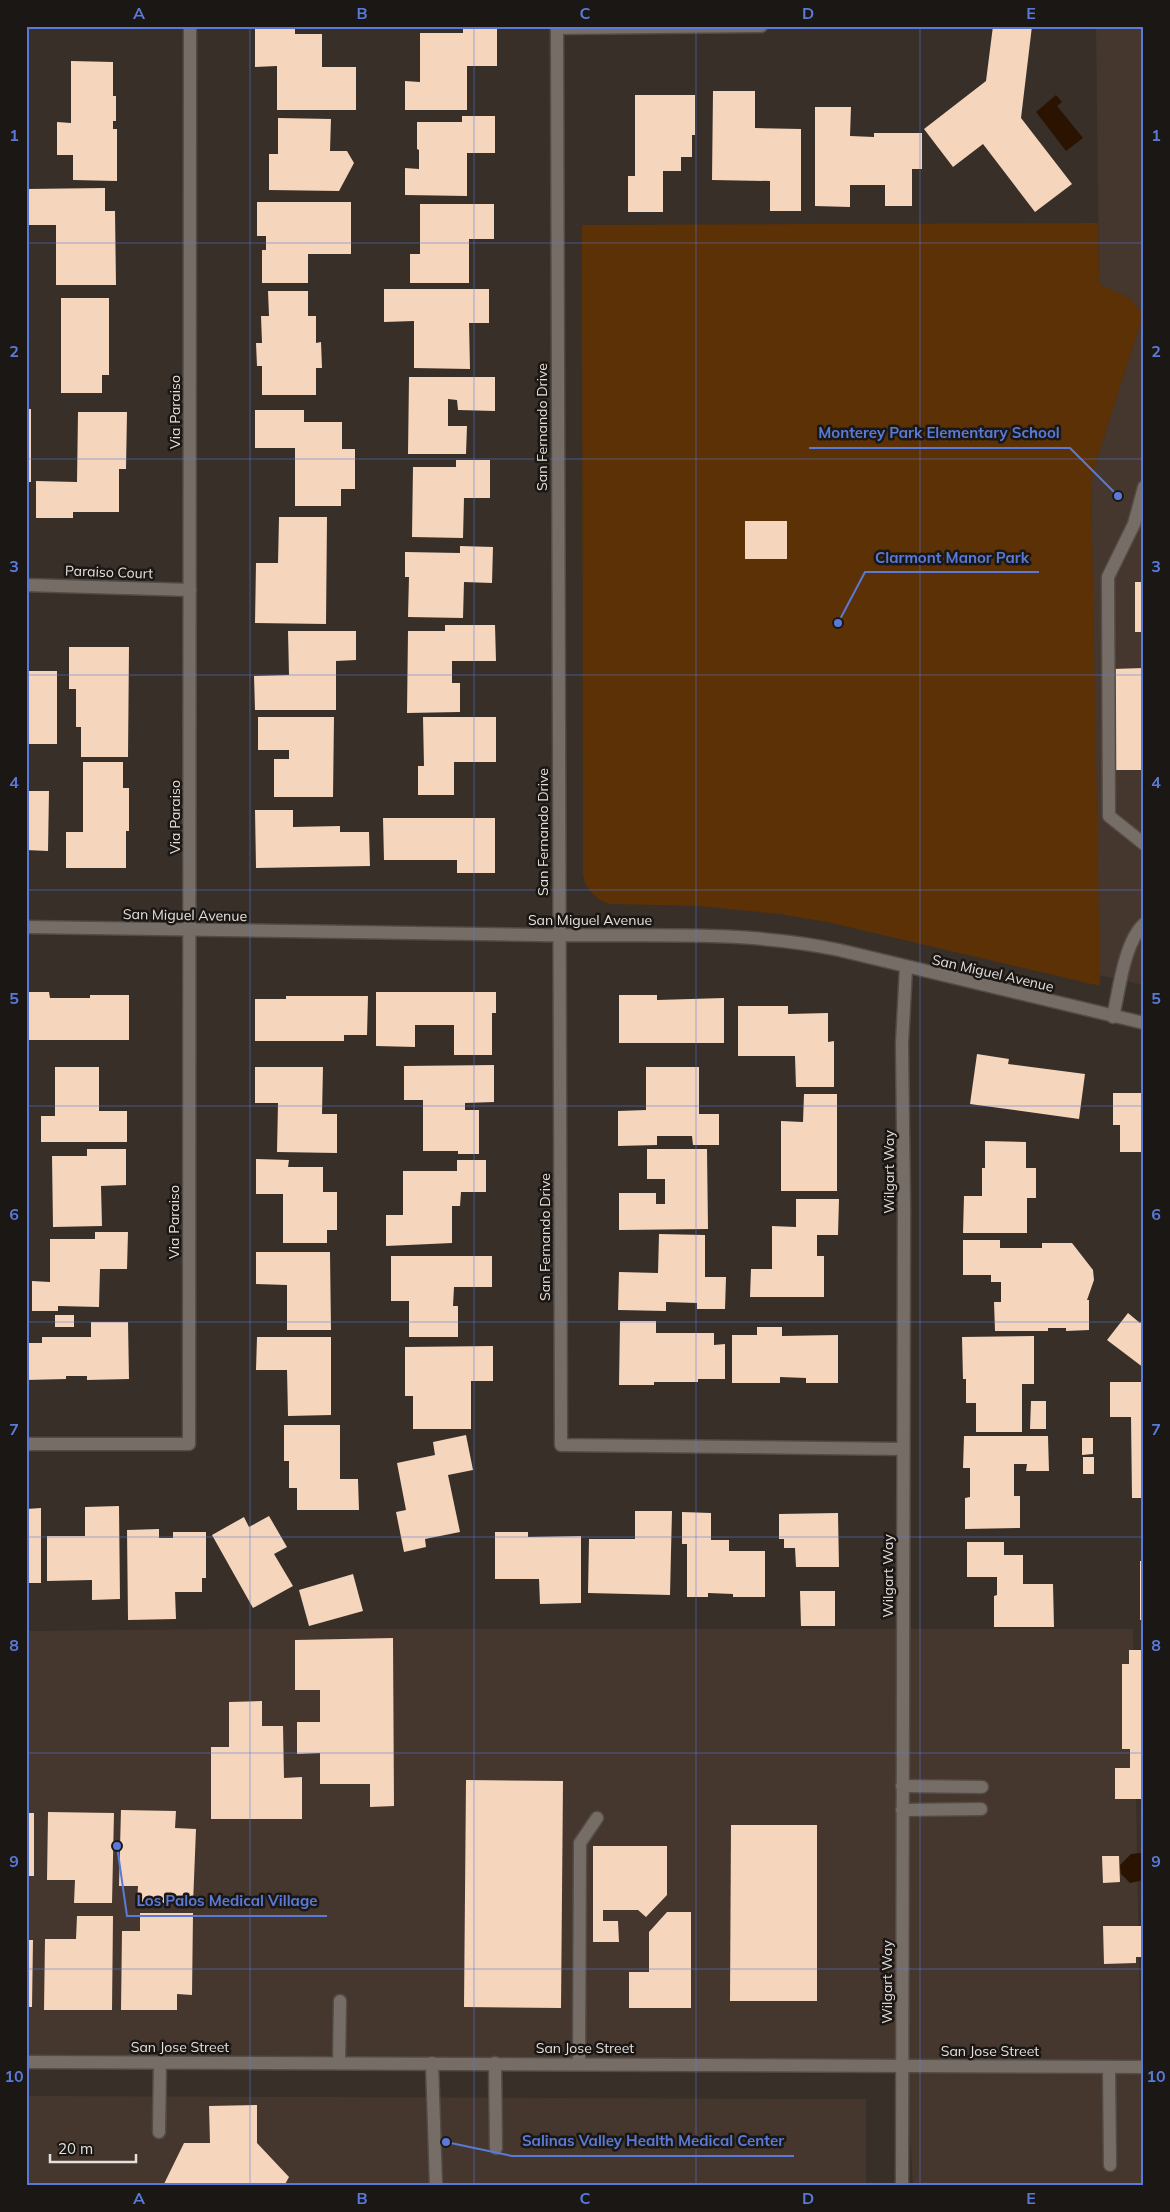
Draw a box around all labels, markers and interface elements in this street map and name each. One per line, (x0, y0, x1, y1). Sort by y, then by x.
text: A (133, 3, 145, 23)
text: B (356, 3, 368, 23)
text: C (580, 3, 591, 23)
text: D (802, 3, 814, 23)
text: E (1026, 3, 1036, 23)
text: 1 (9, 125, 19, 145)
text: 1 (1151, 125, 1161, 145)
text: 2 (9, 341, 19, 361)
text: 2 (1151, 341, 1161, 361)
street label: San Fernando Drive (533, 363, 551, 491)
street label: Via Paraiso (166, 375, 184, 449)
callout: Monterey Park Elementary School (809, 418, 1070, 448)
text: Monterey Park Elementary School (818, 423, 1060, 442)
callout: Clarmont Manor Park (865, 542, 1039, 572)
text: Clarmont Manor Park (875, 548, 1030, 567)
text: 3 (9, 556, 19, 576)
text: 3 (1151, 556, 1161, 576)
street label: Paraiso Court (65, 561, 153, 583)
street label: San Fernando Drive (534, 768, 552, 896)
text: 4 (9, 772, 19, 792)
text: 4 (1151, 772, 1161, 792)
street label: Via Paraiso (166, 780, 184, 854)
street label: San Miguel Avenue (123, 905, 247, 925)
street label: San Miguel Avenue (528, 911, 652, 929)
street label: San Miguel Avenue (930, 950, 1056, 996)
text: 5 (9, 988, 19, 1008)
text: 5 (1151, 988, 1161, 1008)
street label: Wilgart Way (880, 1130, 898, 1214)
street label: San Fernando Drive (536, 1173, 554, 1301)
street label: Via Paraiso (165, 1185, 183, 1259)
text: 6 (9, 1204, 19, 1224)
text: 6 (1151, 1204, 1161, 1224)
text: 7 (9, 1419, 19, 1439)
text: 7 (1151, 1419, 1161, 1439)
street label: Wilgart Way (879, 1534, 897, 1618)
text: 8 (9, 1635, 19, 1655)
text: 8 (1151, 1635, 1161, 1655)
text: 9 (9, 1851, 19, 1871)
text: 9 (1151, 1851, 1161, 1871)
callout: Los Palos Medical Village (127, 1886, 327, 1916)
text: Los Palos Medical Village (137, 1891, 317, 1910)
street label: Wilgart Way (878, 1940, 896, 2024)
street label: San Jose Street (131, 2038, 229, 2056)
street label: San Jose Street (536, 2039, 634, 2057)
street label: San Jose Street (941, 2042, 1039, 2060)
text: 10 (4, 2066, 24, 2086)
text: 10 (1146, 2066, 1166, 2086)
callout: Salinas Valley Health Medical Center (512, 2126, 794, 2156)
text: Salinas Valley Health Medical Center (522, 2131, 784, 2150)
scale bar (50, 2132, 136, 2164)
text: 20 m (58, 2139, 93, 2158)
text: A (133, 2188, 145, 2208)
text: B (356, 2188, 368, 2208)
text: C (580, 2188, 591, 2208)
text: D (802, 2188, 814, 2208)
text: E (1026, 2188, 1036, 2208)

